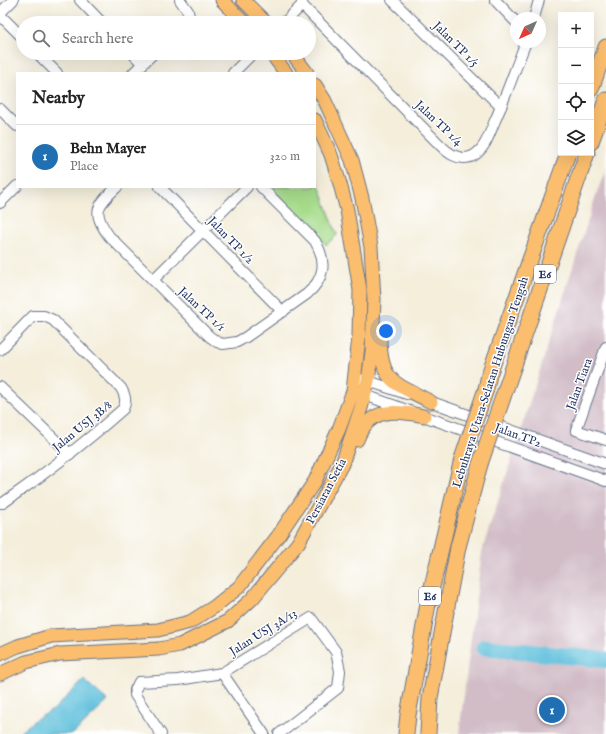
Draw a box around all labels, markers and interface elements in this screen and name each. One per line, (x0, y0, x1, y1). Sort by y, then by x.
north arrow (510, 12, 546, 48)
map controls (558, 12, 594, 156)
button: + (558, 12, 594, 48)
search box (16, 16, 316, 60)
street label: Jalan TP 1/5 (428, 17, 482, 71)
icon: search (30, 27, 52, 49)
text: Search here (62, 29, 133, 48)
button: − (558, 48, 594, 84)
button: locate (558, 84, 594, 120)
text: Nearby (32, 88, 85, 109)
street label: Jalan TP 1/4 (410, 96, 466, 150)
button: layers (558, 120, 594, 156)
text: Behn Mayer (70, 139, 146, 158)
text: 1 (43, 148, 47, 165)
text: 320 m (270, 148, 300, 165)
text: Place (70, 158, 98, 175)
street label: Jalan TP 1/2 (202, 212, 257, 268)
road number: E6 (534, 265, 556, 283)
street label: Lebuhraya Utara–Selatan Hubungan Tengah (449, 274, 532, 490)
street label: Jalan TP 1/1 (173, 283, 228, 336)
your location (376, 321, 396, 341)
street label: Jalan Tiara (563, 355, 597, 414)
street label: Jalan USJ 3B/8 (48, 398, 116, 457)
street label: Jalan TP2 (490, 419, 544, 452)
street label: Persiaran Setia (303, 455, 350, 527)
road number: E6 (419, 587, 441, 605)
street label: Jalan USJ 3A/13 (225, 606, 300, 661)
pin: 1 (539, 695, 565, 725)

